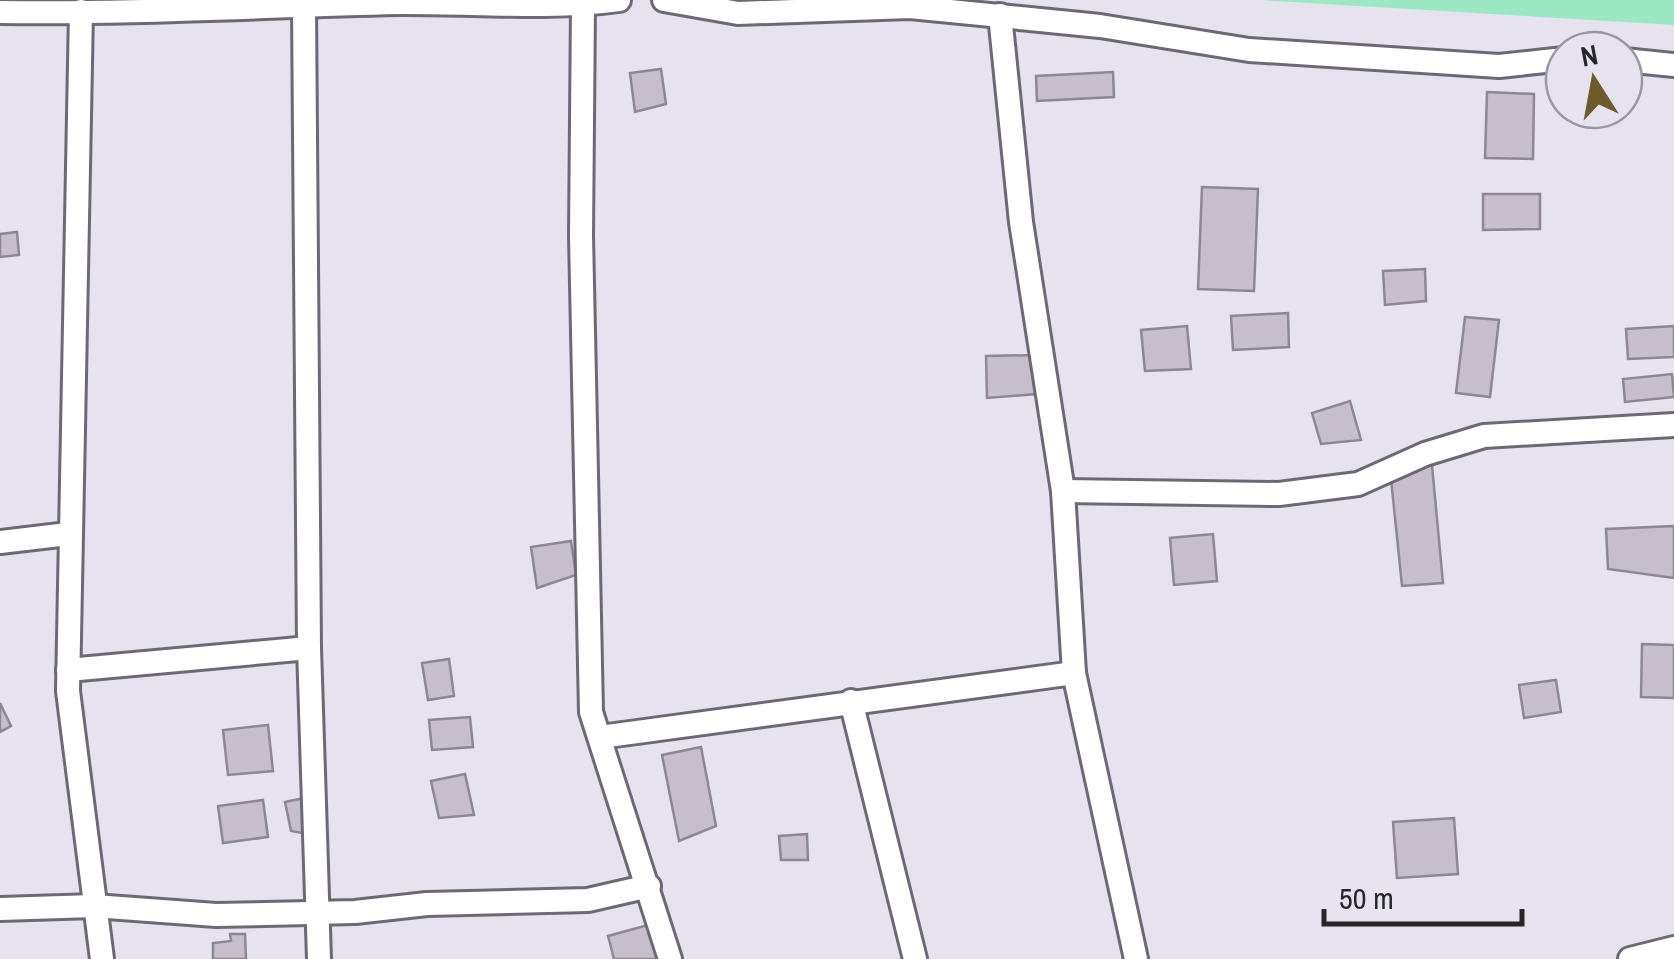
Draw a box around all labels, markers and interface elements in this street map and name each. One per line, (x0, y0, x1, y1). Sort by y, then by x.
north arrow (1544, 30, 1644, 130)
text: N (1577, 35, 1601, 76)
scale bar (1324, 864, 1522, 926)
text: 50 m (1339, 878, 1394, 918)

